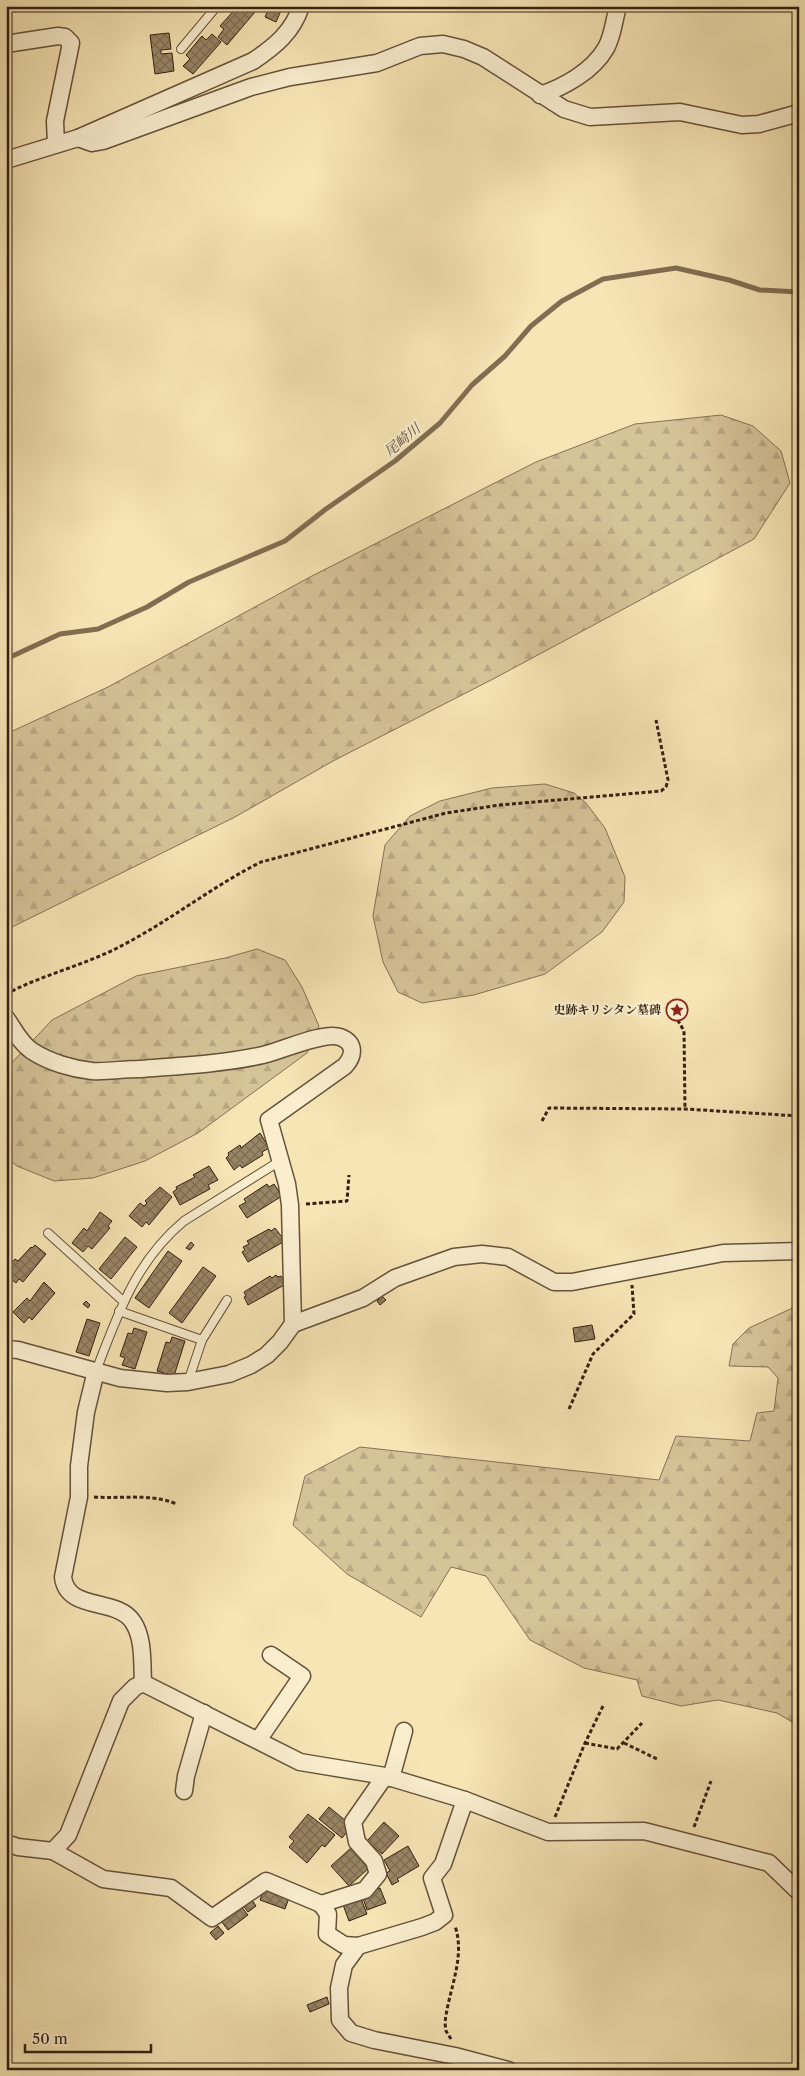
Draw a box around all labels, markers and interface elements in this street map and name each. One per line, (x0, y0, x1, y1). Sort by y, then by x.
water label: 尾崎川 (380, 418, 425, 460)
place icon: 史跡キリシタン墓碑 (665, 998, 689, 1022)
place label: 史跡キリシタン墓碑 (553, 1002, 661, 1017)
scale bar (25, 2021, 151, 2053)
text: 50 m (32, 2029, 68, 2048)

